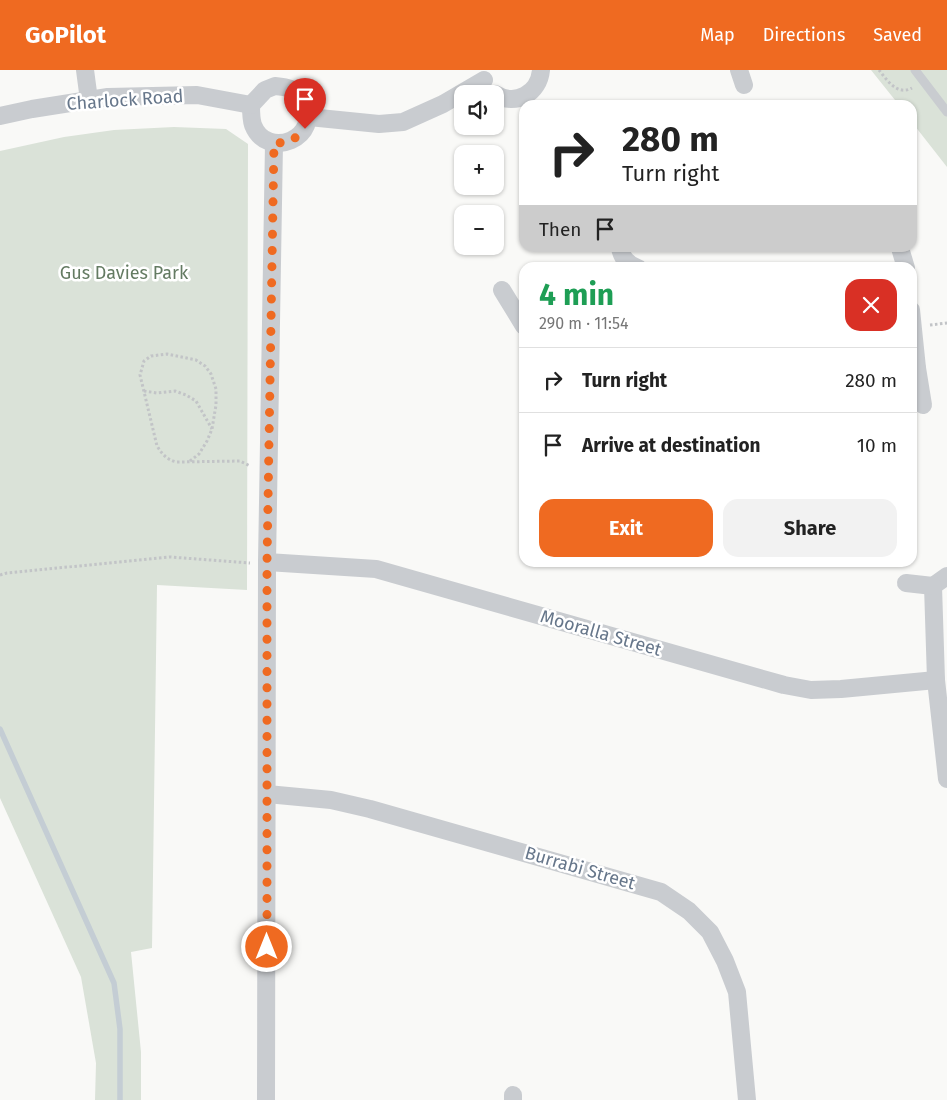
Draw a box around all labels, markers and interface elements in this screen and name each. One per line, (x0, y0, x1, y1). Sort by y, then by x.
text: GoPilot (25, 21, 106, 49)
text: Map (700, 24, 735, 46)
text: Directions (763, 24, 845, 46)
text: Saved (873, 24, 922, 46)
pin (284, 78, 326, 129)
street label: Charlock Road (66, 85, 184, 115)
icon: arrive (291, 85, 319, 113)
map controls (454, 85, 504, 255)
button: sound (454, 85, 504, 135)
text: 280 m (622, 118, 719, 160)
icon: right (539, 120, 604, 185)
button: + (454, 145, 504, 195)
text: Turn right (622, 160, 719, 187)
button: − (454, 205, 504, 255)
icon: arrive (591, 215, 619, 243)
text: Then (539, 218, 581, 241)
park label: Gus Davies Park (60, 262, 189, 284)
text: 4 min (539, 277, 614, 313)
button: close (845, 279, 897, 331)
text: 290 m · 11:54 (539, 314, 628, 333)
icon: right (539, 366, 567, 394)
text: Turn right (582, 369, 667, 392)
text: 280 m (845, 369, 897, 392)
icon: arrive (539, 431, 567, 459)
text: Arrive at destination (582, 434, 761, 457)
text: 10 m (857, 434, 897, 457)
button: Exit (539, 499, 713, 557)
button: Share (723, 499, 897, 557)
street label: Mooralla Street (538, 605, 665, 661)
street label: Burrabi Street (522, 842, 638, 894)
position arrow (240, 920, 292, 972)

